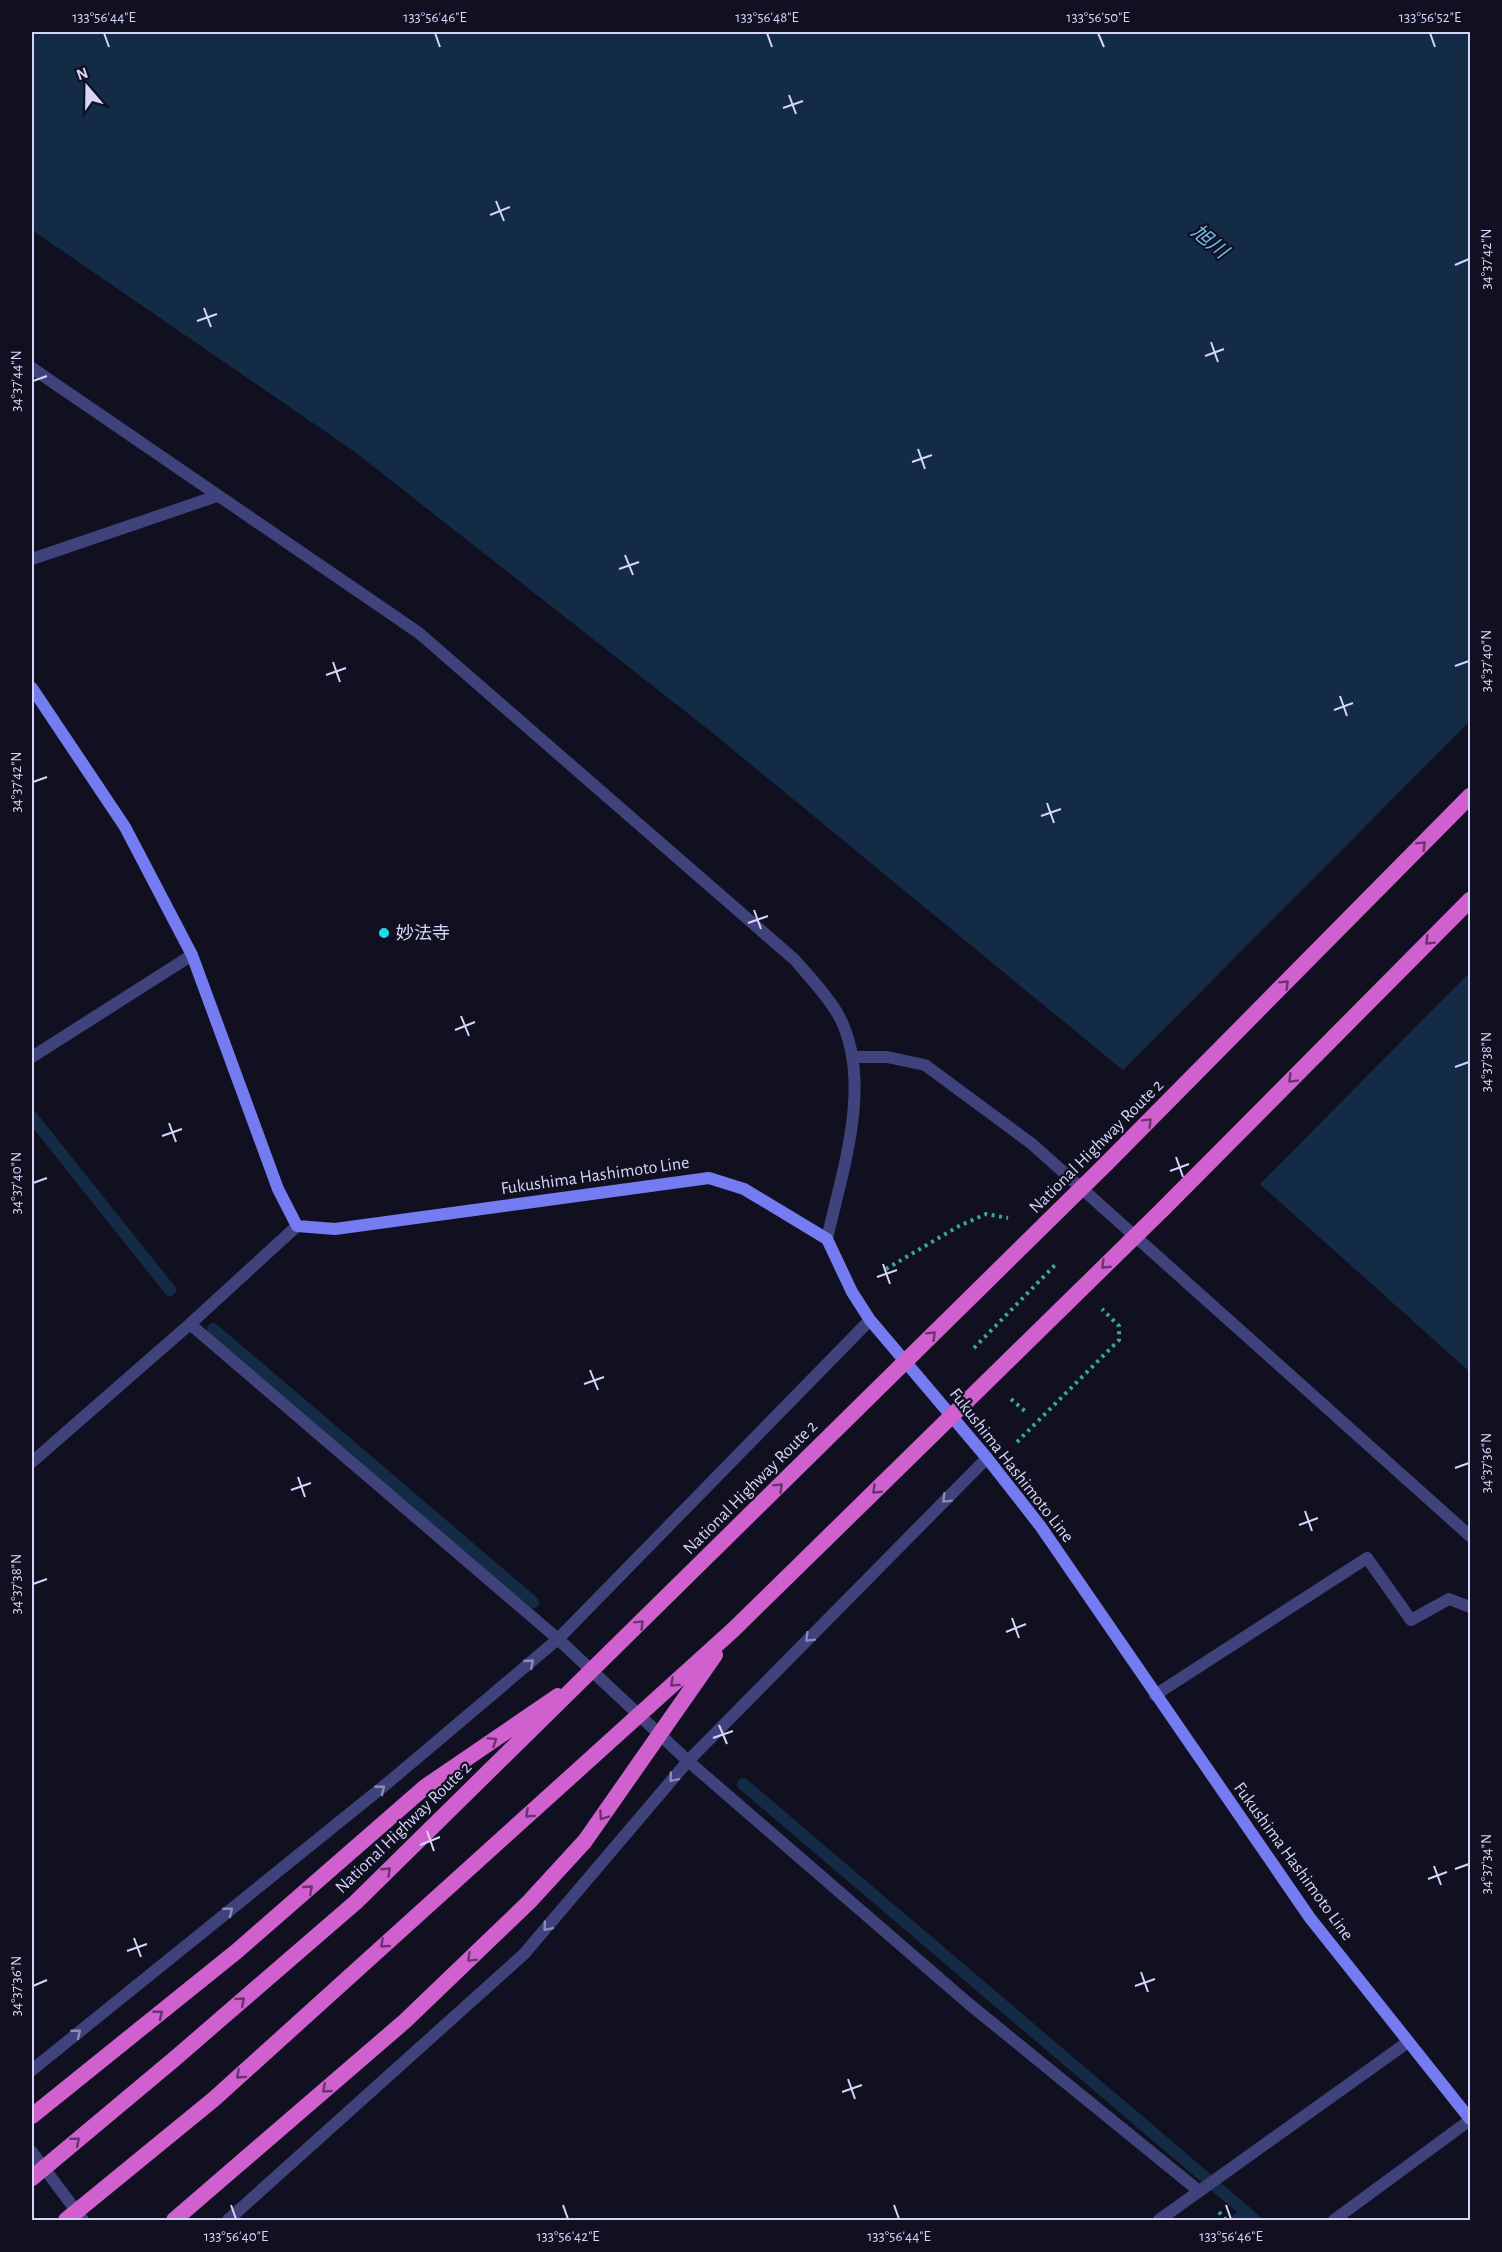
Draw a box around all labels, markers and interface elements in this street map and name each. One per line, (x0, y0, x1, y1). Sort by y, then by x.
text: 133°56'44"E (72, 10, 136, 25)
text: 133°56'46"E (403, 10, 467, 25)
text: 133°56'48"E (735, 10, 799, 25)
text: 133°56'50"E (1066, 10, 1130, 25)
text: 133°56'52"E (1399, 10, 1461, 25)
north arrow (57, 57, 117, 117)
text: N (74, 64, 90, 83)
water label: 旭川 (1188, 221, 1233, 263)
text: 34°37'42"N (1479, 228, 1494, 290)
text: 34°37'44"N (9, 350, 24, 412)
text: 34°37'40"N (1479, 630, 1494, 692)
text: 34°37'42"N (9, 751, 24, 813)
one-way arrow (1415, 842, 1426, 853)
place label: 妙法寺 (396, 924, 450, 943)
marker: 妙法寺 (377, 926, 391, 940)
one-way arrow (1426, 934, 1436, 945)
one-way arrow (1277, 980, 1288, 991)
text: 34°37'38"N (1479, 1032, 1494, 1092)
one-way arrow (1288, 1072, 1299, 1083)
street label: National Highway Route 2 (1026, 1076, 1167, 1217)
one-way arrow (1140, 1119, 1151, 1130)
text: 34°37'40"N (9, 1152, 24, 1214)
street label: Fukushima Hashimoto Line (500, 1154, 691, 1198)
one-way arrow (1102, 1258, 1113, 1269)
one-way arrow (925, 1332, 936, 1343)
street label: Fukushima Hashimoto Line (946, 1385, 1077, 1546)
street label: National Highway Route 2 (680, 1417, 821, 1558)
text: 34°37'36"N (1479, 1433, 1494, 1493)
one-way arrow (772, 1483, 782, 1494)
one-way arrow (872, 1483, 882, 1494)
one-way arrow (942, 1493, 953, 1503)
text: 34°37'38"N (9, 1554, 24, 1614)
one-way arrow (632, 1620, 643, 1631)
one-way arrow (805, 1631, 816, 1642)
one-way arrow (523, 1660, 534, 1671)
one-way arrow (670, 1676, 681, 1687)
one-way arrow (487, 1737, 498, 1748)
street label: National Highway Route 2 (332, 1758, 475, 1897)
one-way arrow (670, 1771, 681, 1782)
street label: Fukushima Hashimoto Line (1230, 1779, 1356, 1944)
one-way arrow (374, 1785, 385, 1796)
one-way arrow (525, 1807, 536, 1818)
one-way arrow (599, 1809, 610, 1820)
text: 34°37'34"N (1479, 1834, 1494, 1894)
one-way arrow (379, 1868, 390, 1879)
one-way arrow (302, 1885, 313, 1896)
one-way arrow (222, 1907, 233, 1918)
one-way arrow (543, 1920, 554, 1931)
one-way arrow (381, 1937, 391, 1948)
one-way arrow (467, 1951, 477, 1962)
text: 34°37'36"N (9, 1956, 24, 2016)
one-way arrow (234, 1997, 245, 2008)
one-way arrow (153, 2010, 164, 2021)
one-way arrow (70, 2030, 81, 2041)
one-way arrow (236, 2068, 246, 2079)
one-way arrow (323, 2082, 333, 2093)
one-way arrow (69, 2137, 80, 2148)
text: 133°56'40"E (204, 2229, 268, 2244)
text: 133°56'42"E (536, 2229, 600, 2244)
text: 133°56'44"E (867, 2229, 931, 2244)
text: 133°56'46"E (1199, 2229, 1263, 2244)

